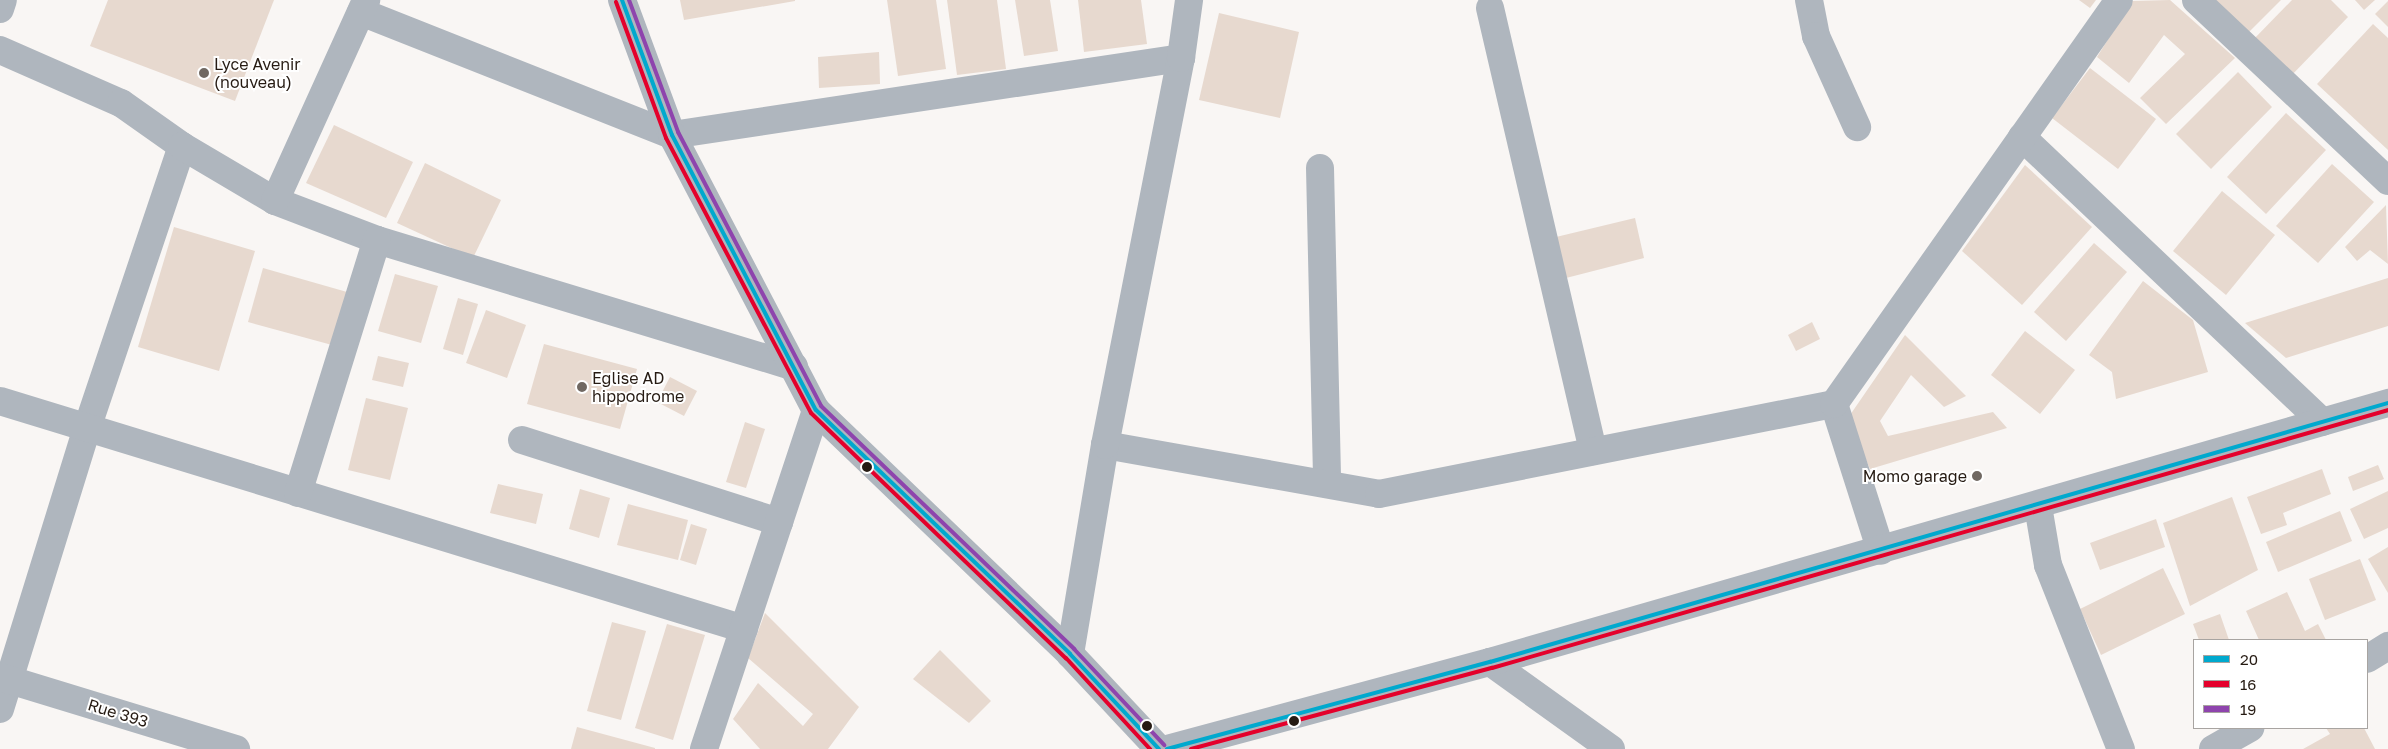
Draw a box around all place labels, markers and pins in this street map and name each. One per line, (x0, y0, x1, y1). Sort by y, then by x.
place label: Lyce Avenir (nouveau) (214, 54, 301, 92)
marker: Lyce Avenir (nouveau) (198, 67, 210, 79)
place label: Eglise AD hippodrome (592, 368, 684, 406)
marker: Eglise AD hippodrome (576, 381, 588, 393)
unlabelled marker (862, 462, 872, 472)
place label: Momo garage (1863, 466, 1967, 486)
marker: Momo garage (1971, 470, 1983, 482)
unlabelled marker (1289, 716, 1299, 726)
unlabelled marker (1142, 721, 1152, 731)

